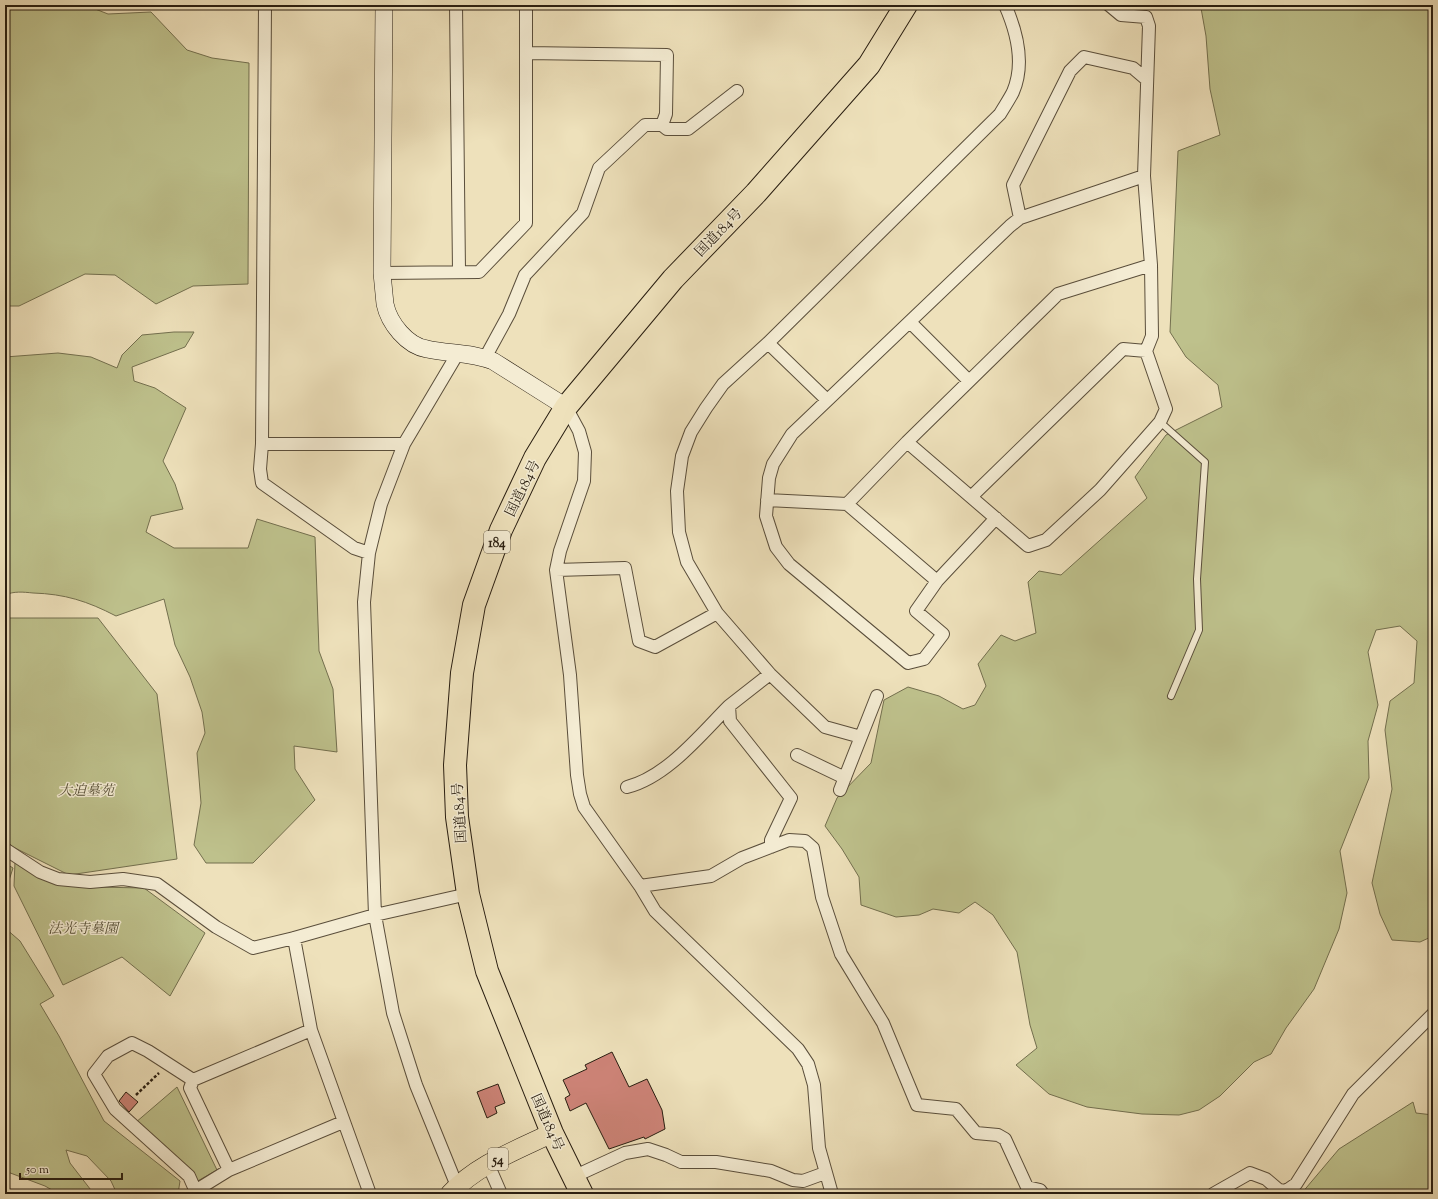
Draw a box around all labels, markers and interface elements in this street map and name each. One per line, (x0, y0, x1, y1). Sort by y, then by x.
street label: 国道184号 (691, 205, 748, 262)
street label: 国道184号 (502, 457, 546, 521)
road number: 184 (484, 531, 510, 553)
park label: 大迫墓苑 (58, 782, 116, 802)
street label: 国道184号 (449, 782, 473, 844)
park label: 法光寺墓園 (48, 920, 120, 940)
street label: 国道184号 (525, 1091, 568, 1155)
road number: 54 (488, 1148, 508, 1170)
scale bar (20, 1155, 122, 1181)
text: 50 m (25, 1161, 49, 1179)

